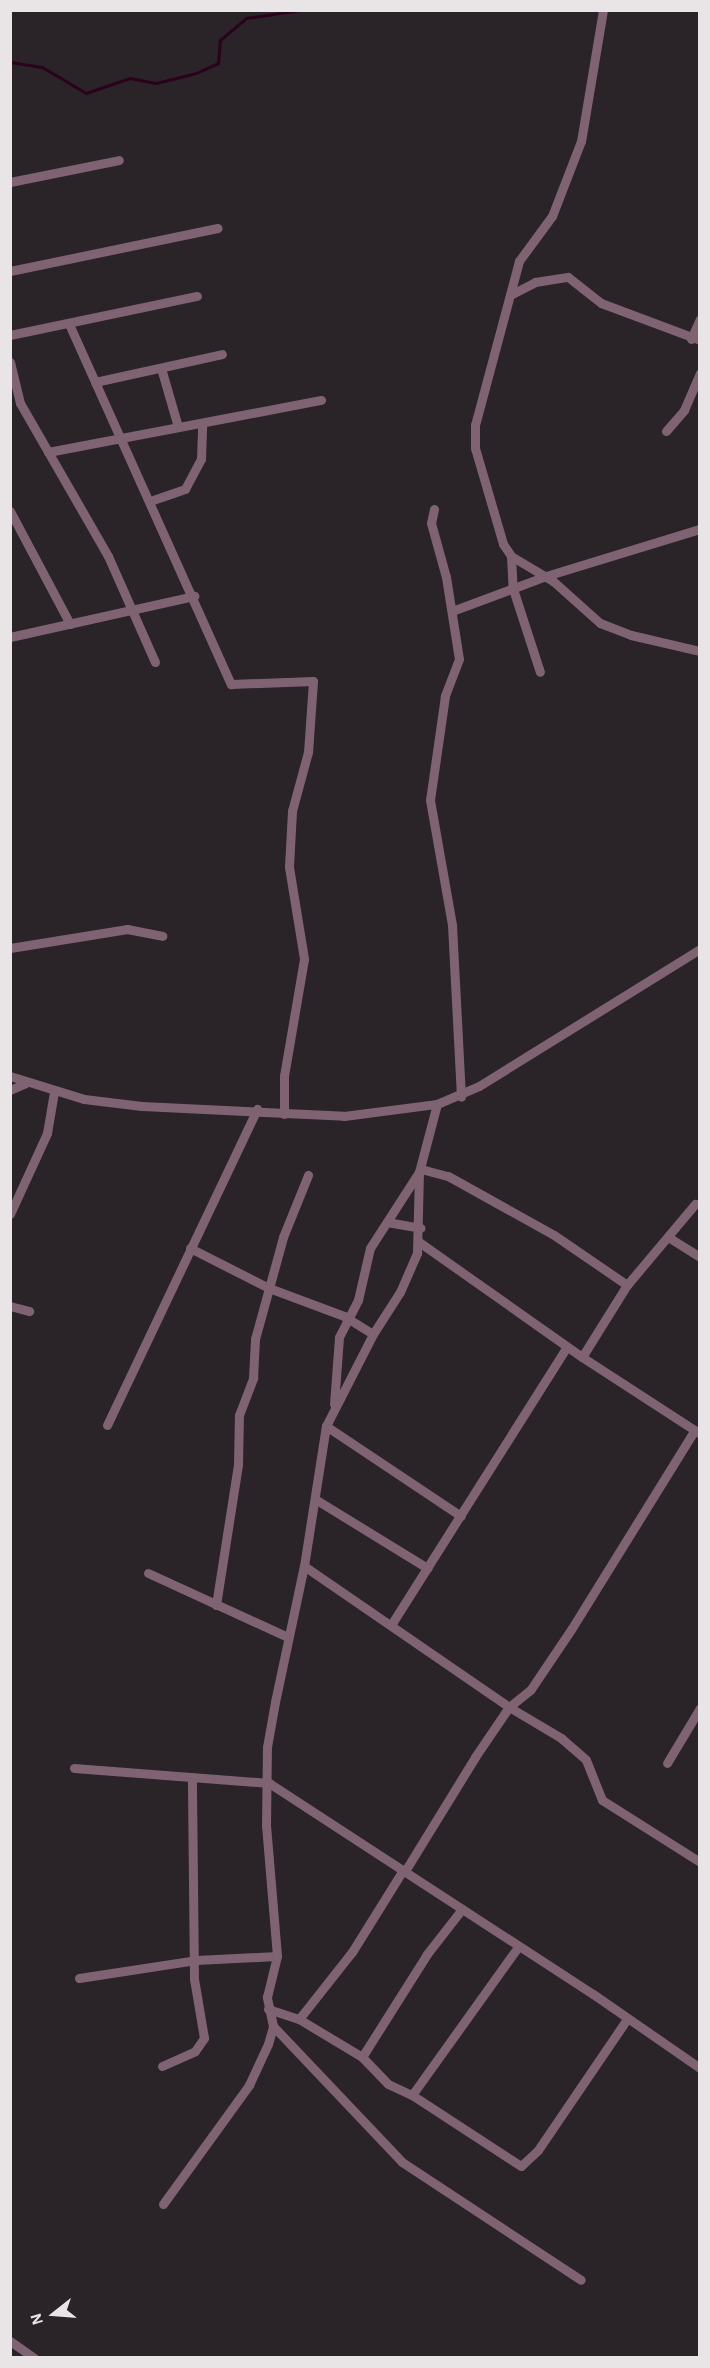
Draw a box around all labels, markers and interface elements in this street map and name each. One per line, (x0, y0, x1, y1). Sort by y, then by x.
north arrow (24, 2284, 84, 2344)
text: N (28, 2312, 46, 2327)

